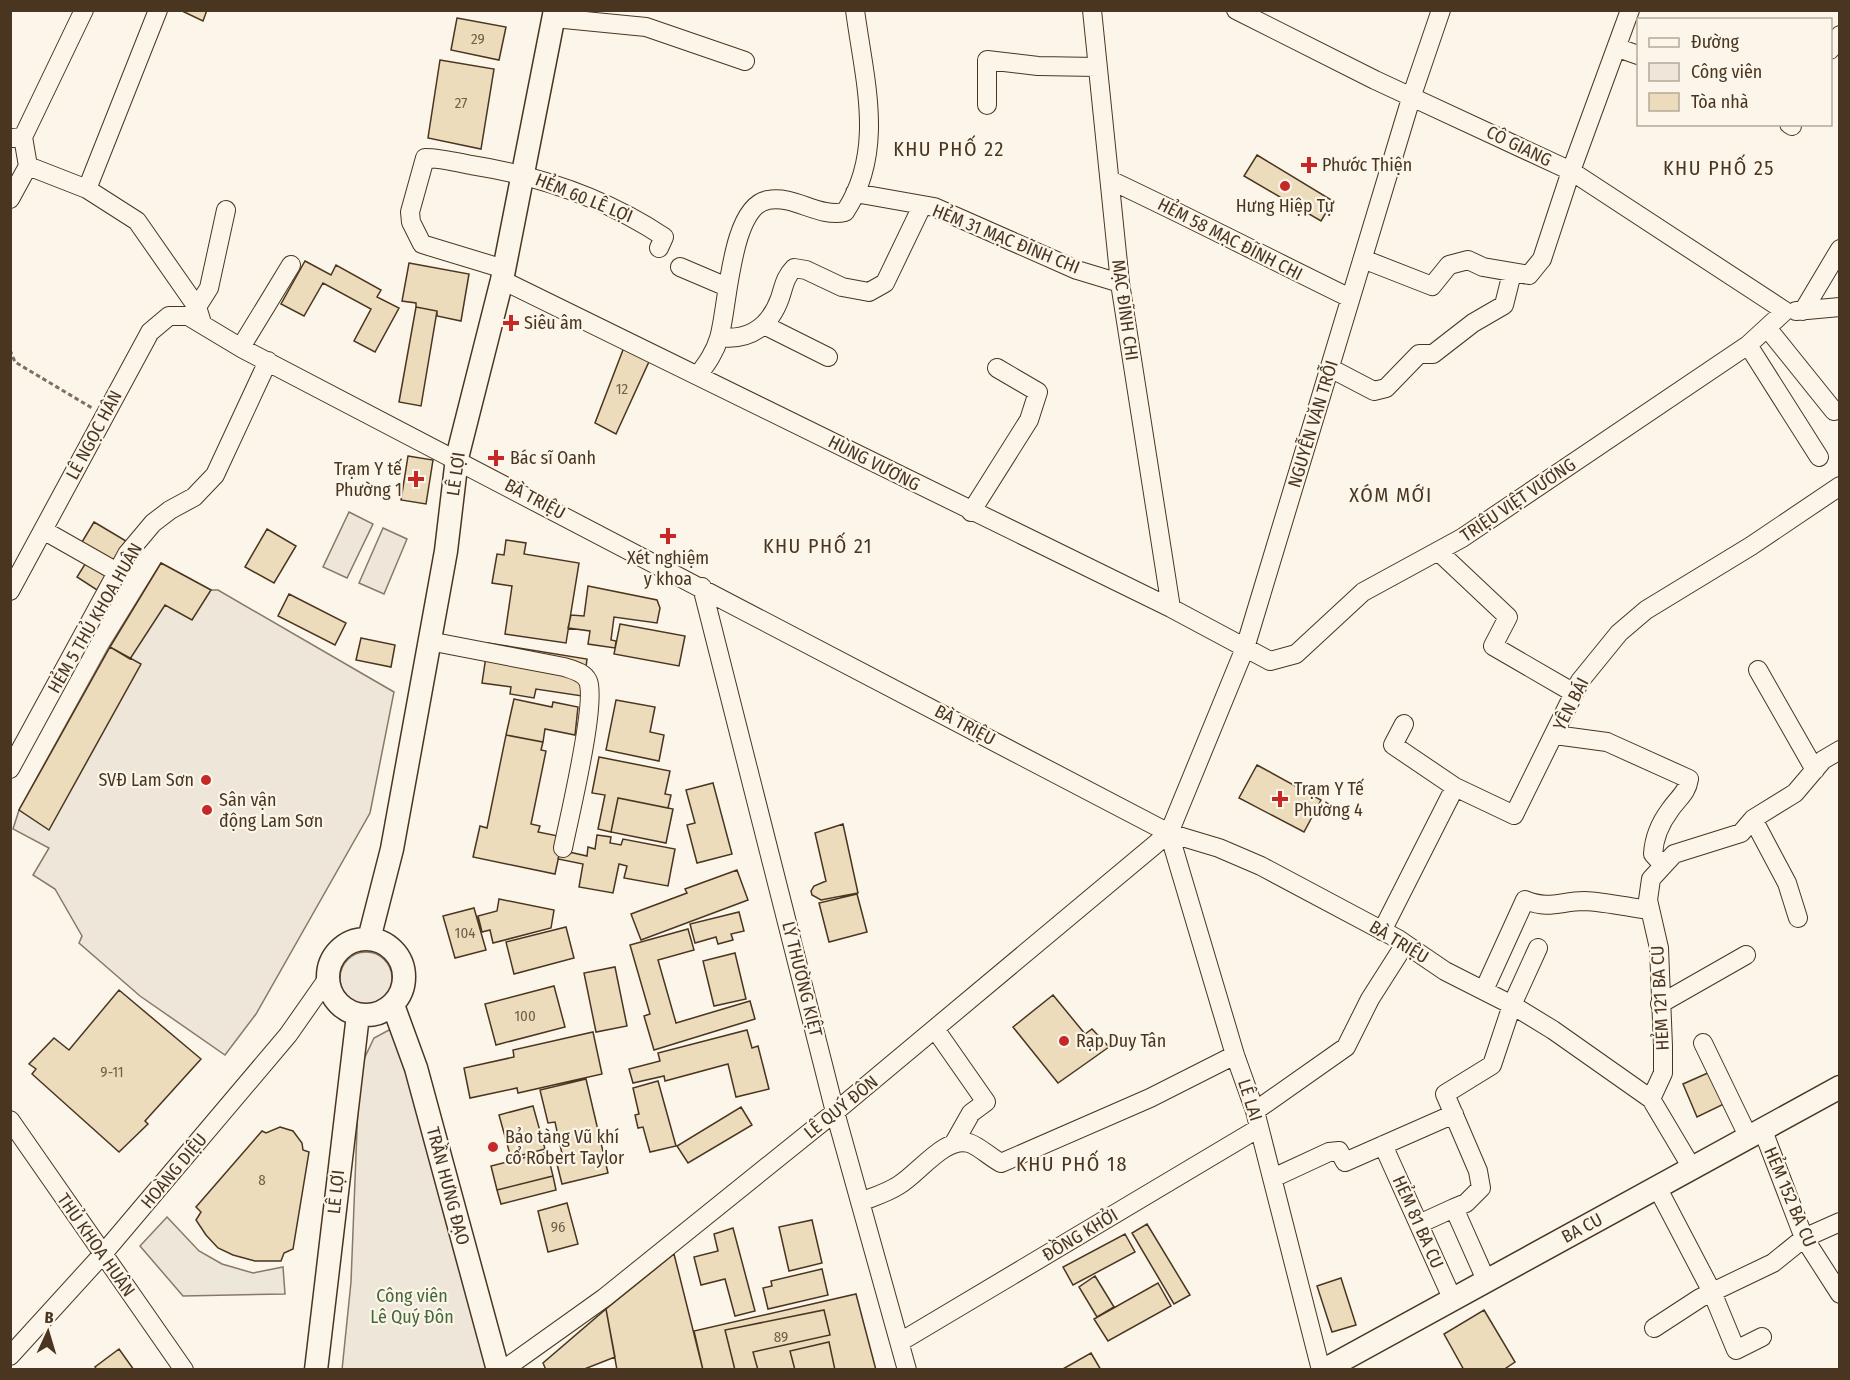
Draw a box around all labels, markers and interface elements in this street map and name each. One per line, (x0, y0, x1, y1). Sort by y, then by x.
legend (1637, 18, 1832, 126)
house number: 29 (471, 30, 485, 48)
text: Đường (1691, 31, 1739, 53)
text: Công viên (1691, 61, 1762, 83)
text: Tòa nhà (1691, 91, 1749, 113)
house number: 27 (455, 94, 467, 112)
street label: CÔ GIANG (1483, 121, 1555, 171)
district label: KHU PHỐ 22 (893, 135, 1005, 161)
place label: Phước Thiện (1322, 154, 1412, 176)
district label: KHU PHỐ 25 (1663, 154, 1775, 180)
marker: Phước Thiện (1300, 156, 1318, 174)
street label: HẺM 60 LÊ LỢI (532, 168, 636, 228)
marker: Hưng Hiệp Tự (1278, 179, 1292, 193)
street label: HẺM 58 MẠC ĐĨNH CHI (1154, 192, 1307, 285)
place label: Hưng Hiệp Tự (1236, 195, 1334, 217)
street label: HẺM 31 MẠC ĐĨNH CHI (929, 198, 1083, 279)
street label: MẠC ĐĨNH CHI (1107, 258, 1143, 362)
place label: Siêu âm (524, 312, 583, 334)
marker: Siêu âm (502, 314, 520, 332)
street label: NGUYỄN VĂN TRỖI (1281, 357, 1343, 490)
house number: 12 (616, 380, 629, 398)
street label: LÊ NGỌC HÂN (61, 387, 127, 483)
street label: HÙNG VƯƠNG (824, 430, 924, 496)
place label: Bác sĩ Oanh (510, 447, 596, 469)
marker: Bác sĩ Oanh (487, 449, 505, 467)
street label: LÊ LỢI (442, 451, 470, 497)
street label: TRIỆU VIỆT VƯƠNG (1456, 453, 1580, 547)
place label: Trạm Y tế Phường 1 (334, 458, 402, 501)
marker: Trạm Y tế Phường 1 (407, 470, 425, 488)
street label: BÀ TRIỆU (501, 473, 569, 524)
district label: XÓM MỚI (1349, 483, 1433, 507)
marker: Xét nghiệm y khoa (659, 527, 677, 545)
district label: KHU PHỐ 21 (763, 532, 873, 558)
street label: HẺM 5 THỦ KHOA HUÂN (41, 538, 147, 697)
place label: Xét nghiệm y khoa (627, 547, 709, 590)
street label: YÊN BÁI (1547, 673, 1594, 734)
street label: BÀ TRIỆU (931, 699, 999, 750)
place label: SVĐ Lam Sơn (98, 769, 194, 791)
marker: SVĐ Lam Sơn (199, 773, 213, 787)
place label: Trạm Y Tế Phường 4 (1294, 778, 1364, 821)
place label: Sân vận động Lam Sơn (219, 789, 323, 832)
marker: Trạm Y Tế Phường 4 (1271, 790, 1289, 808)
marker: Sân vận động Lam Sơn (200, 803, 214, 817)
street label: BÀ TRIỆU (1365, 915, 1433, 968)
street label: LÝ THƯỜNG KIỆT (777, 919, 828, 1040)
house number: 104 (455, 924, 475, 942)
street label: HẺM 121 BA CU (1645, 945, 1674, 1051)
house number: 100 (514, 1007, 536, 1025)
place label: Rạp Duy Tân (1076, 1030, 1166, 1052)
marker: Rạp Duy Tân (1057, 1034, 1071, 1048)
house number: 9-11 (100, 1063, 124, 1081)
street label: LÊ QUÝ ĐÔN (799, 1070, 882, 1143)
street label: LÊ LAI (1233, 1076, 1267, 1124)
street label: TRẦN HƯNG ĐẠO (422, 1124, 476, 1247)
place label: Bảo tàng Vũ khí cổ Robert Taylor (505, 1126, 625, 1169)
street label: HOÀNG DIỆU (136, 1128, 212, 1213)
marker: Bảo tàng Vũ khí cổ Robert Taylor (486, 1140, 500, 1154)
street label: HẺM 152 BA CU (1759, 1143, 1822, 1250)
district label: KHU PHỐ 18 (1016, 1150, 1128, 1176)
street label: LÊ LỢI (323, 1169, 349, 1215)
house number: 8 (258, 1171, 266, 1189)
street label: HẺM 81 BA CU (1388, 1172, 1449, 1272)
street label: THỦ KHOA HUÂN (52, 1188, 141, 1301)
street label: ĐỒNG KHỞI (1037, 1201, 1122, 1266)
street label: BA CU (1558, 1208, 1606, 1248)
house number: 96 (551, 1218, 565, 1236)
park label: Công viên Lê Quý Đôn (370, 1285, 454, 1328)
north arrow (18, 1302, 78, 1362)
text: B (44, 1308, 54, 1327)
house number: 89 (774, 1328, 788, 1346)

